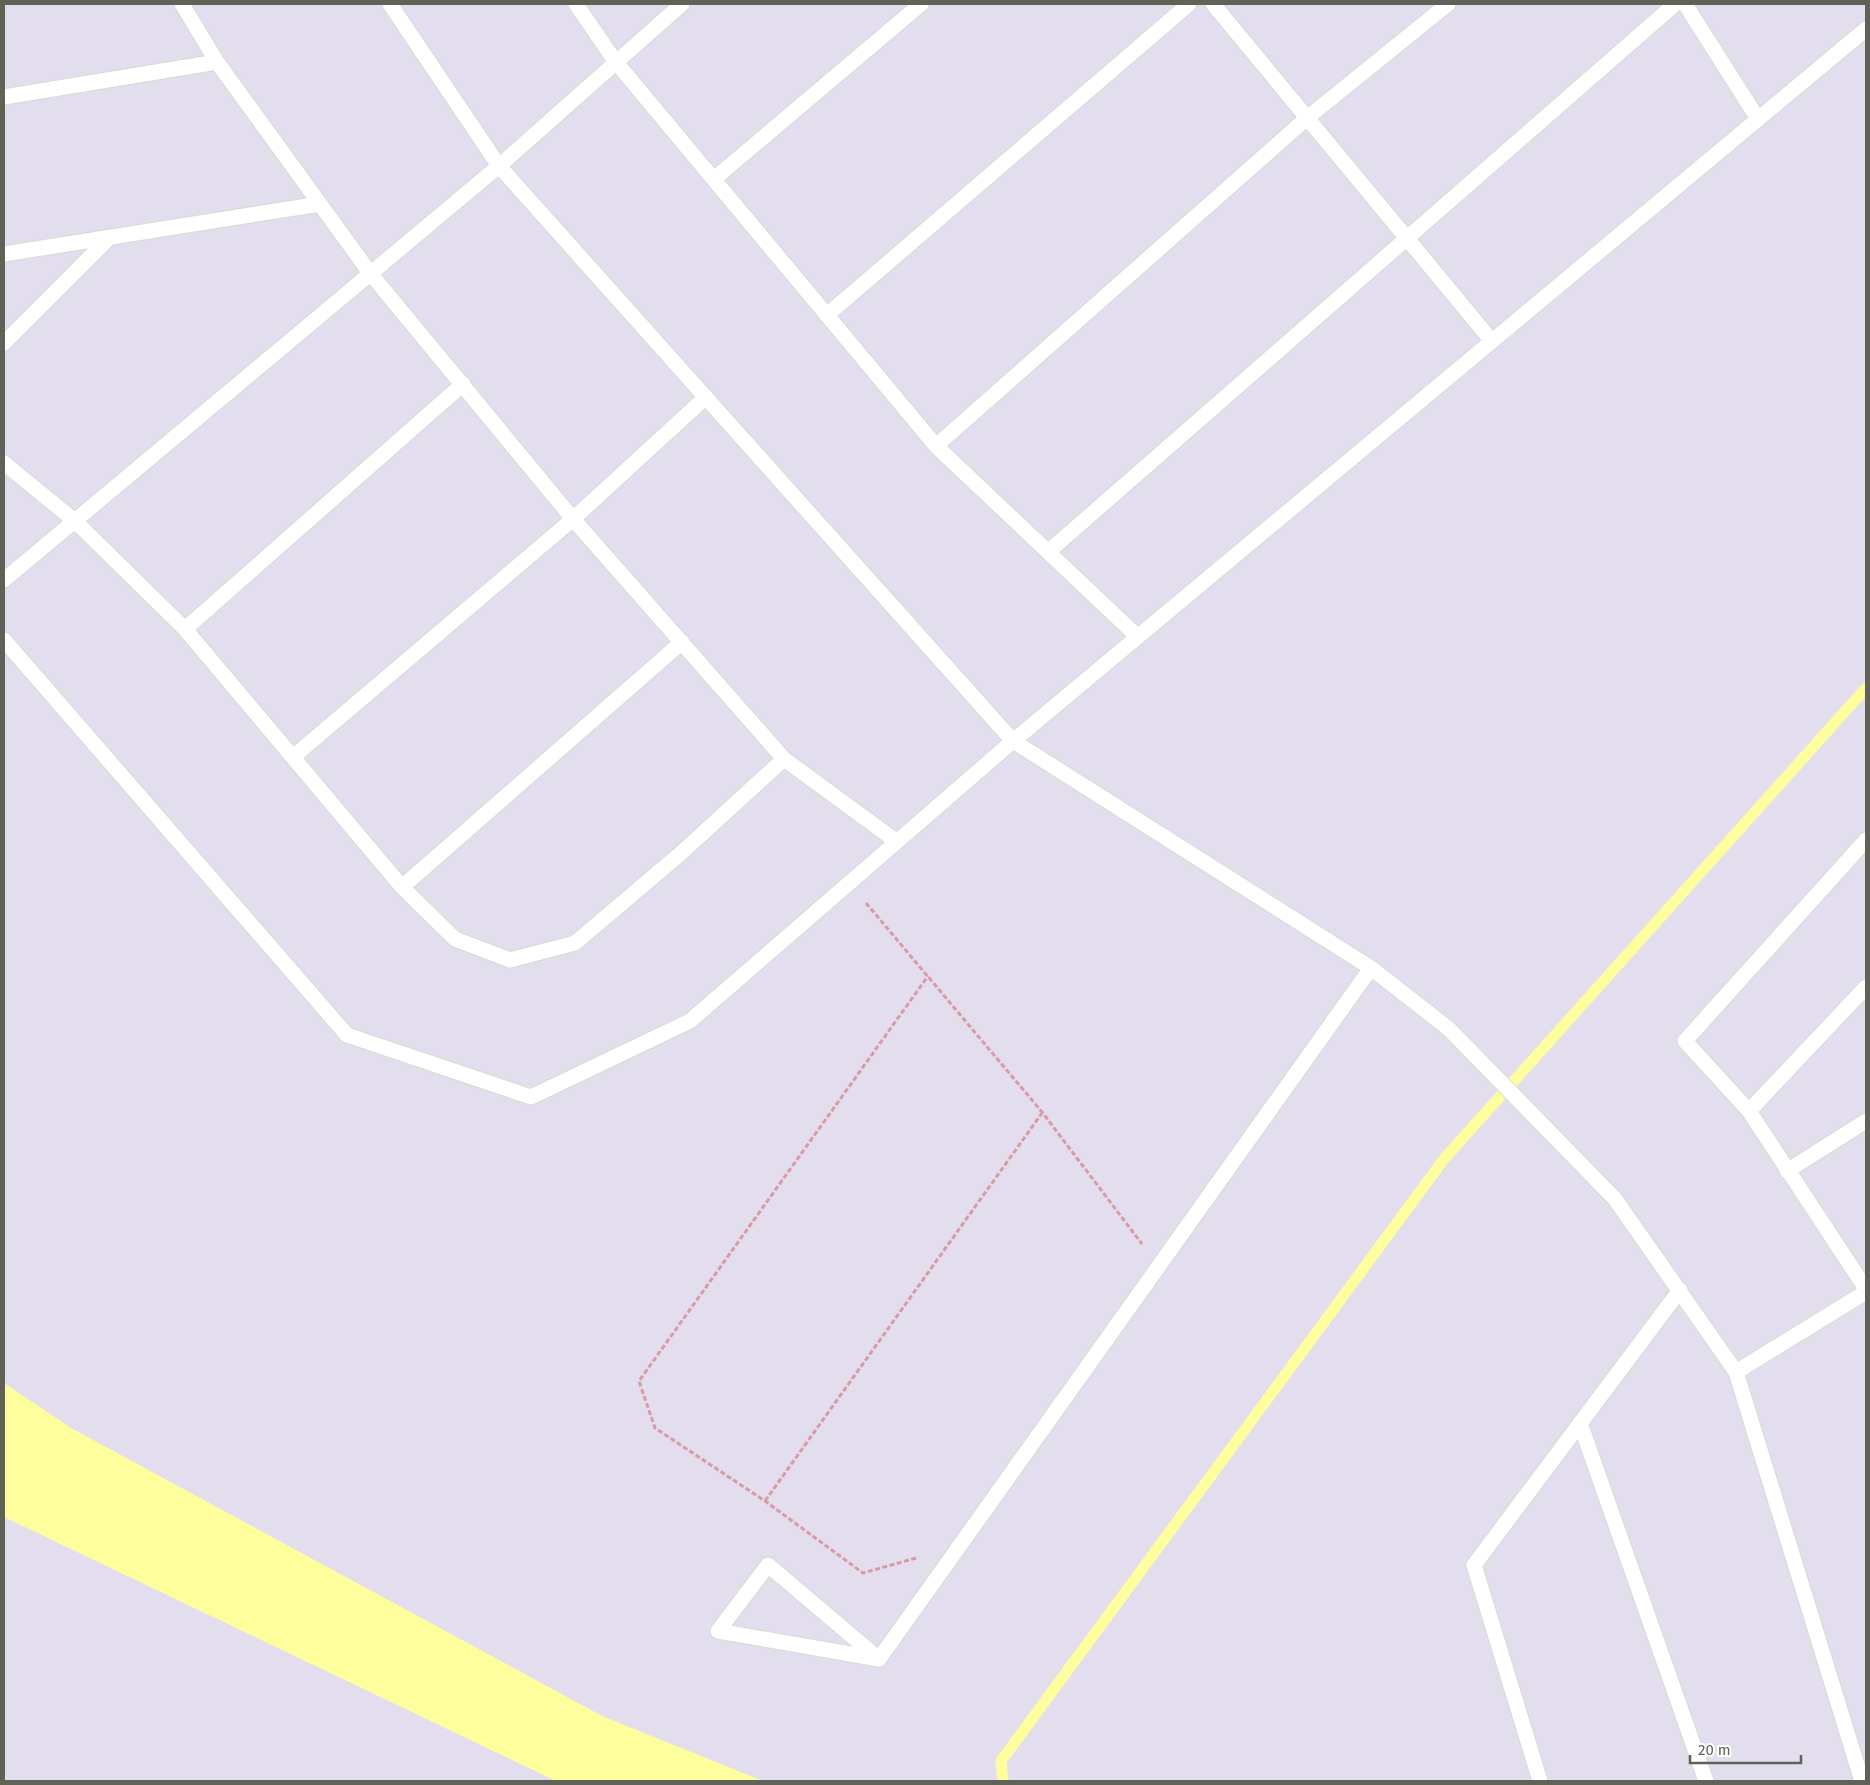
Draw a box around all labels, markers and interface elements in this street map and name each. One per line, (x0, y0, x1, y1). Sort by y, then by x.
scale bar (1690, 1732, 1801, 1764)
text: 20 m (1698, 1741, 1731, 1759)

